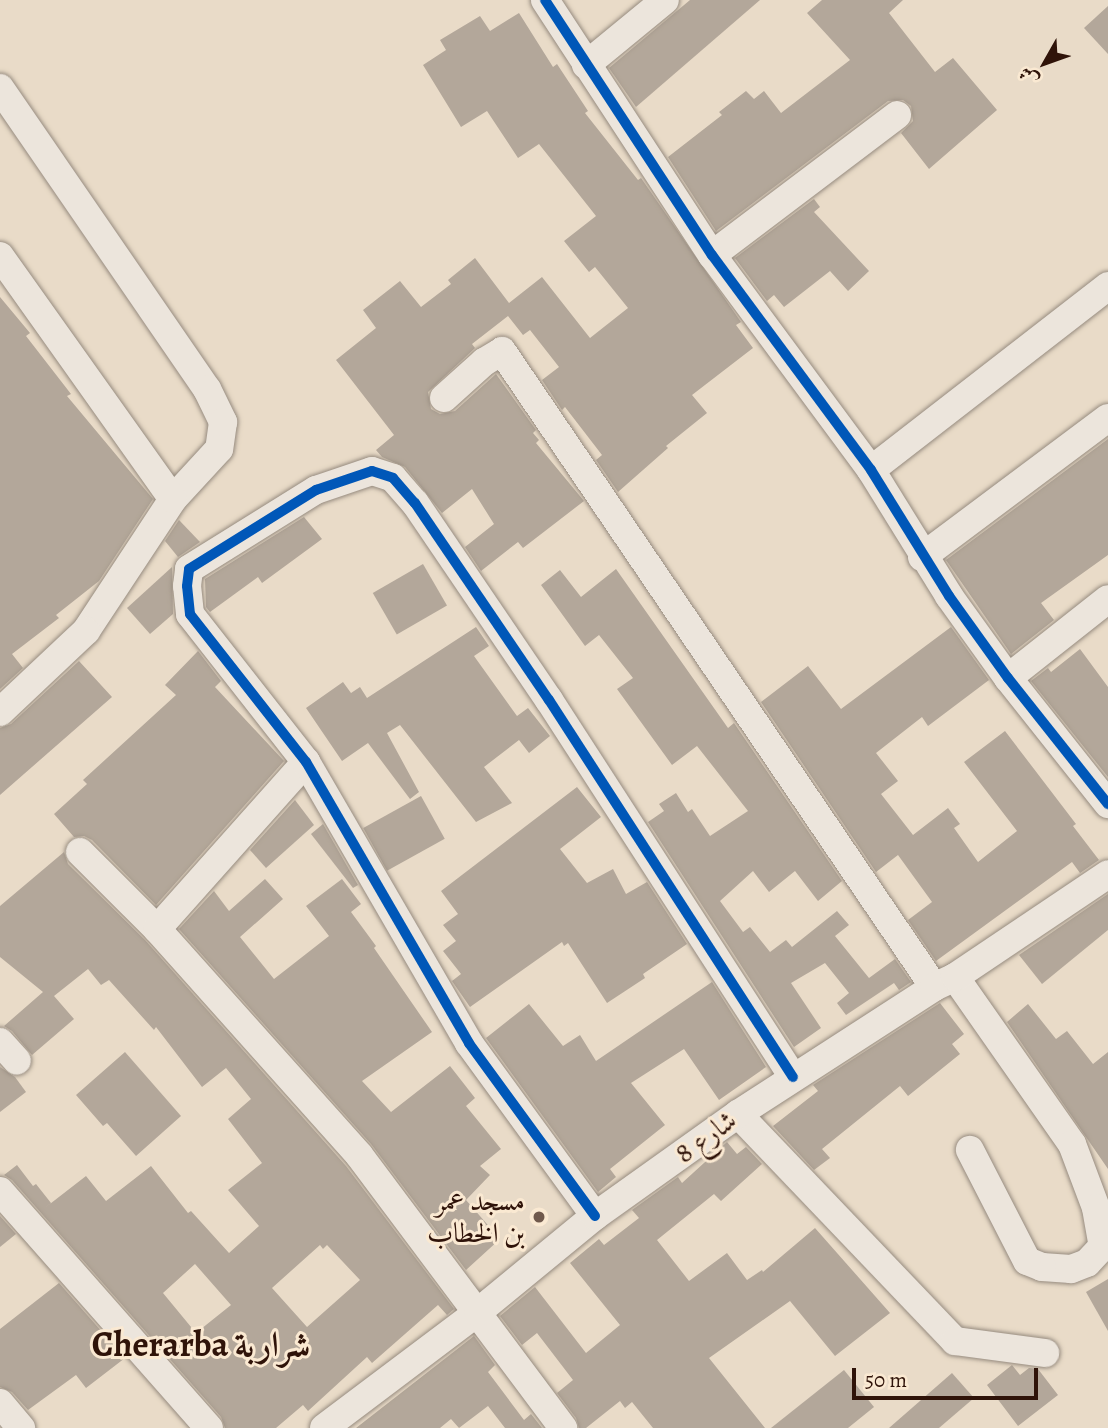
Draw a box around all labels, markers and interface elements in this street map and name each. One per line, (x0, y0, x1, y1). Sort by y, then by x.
north arrow (1010, 28, 1080, 98)
text: ش (1013, 61, 1045, 92)
street label: شارع 8 (669, 1104, 743, 1170)
place label: مسجد عمر بن الخطاب (427, 1184, 525, 1250)
marker: مسجد عمر بن الخطاب (531, 1209, 547, 1225)
district label: Cherarba شراربة (92, 1323, 310, 1365)
scale bar (856, 1354, 1042, 1398)
text: 50 m (865, 1366, 907, 1394)

